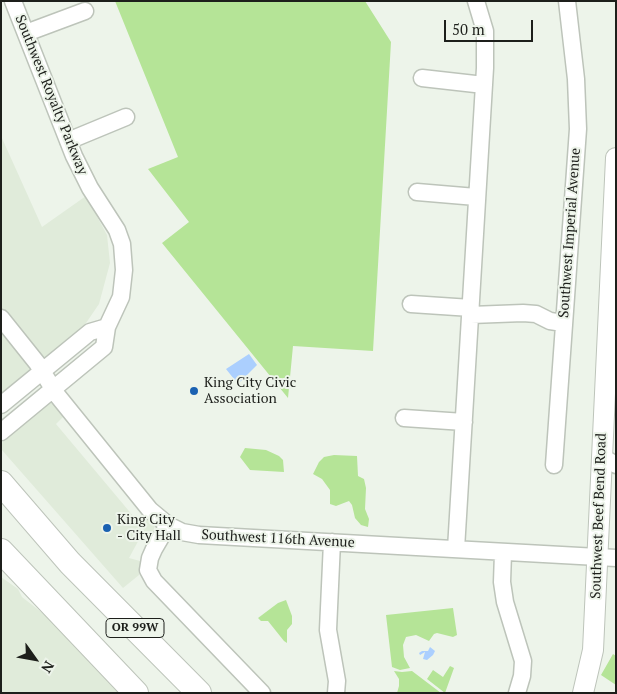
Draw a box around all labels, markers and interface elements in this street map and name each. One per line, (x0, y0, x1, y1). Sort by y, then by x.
scale bar (447, 10, 536, 42)
street label: Southwest Royalty Parkway (11, 13, 91, 177)
text: 50 m (452, 19, 485, 39)
street label: Southwest Imperial Avenue (556, 147, 584, 319)
place label: King City Civic Association (204, 375, 296, 408)
marker: King City Civic Association (188, 385, 200, 397)
street label: Southwest Beef Bend Road (588, 433, 610, 599)
place label: King City - City Hall (117, 512, 181, 544)
marker: King City - City Hall (101, 522, 113, 534)
street label: Southwest 116th Avenue (201, 527, 355, 551)
road number: OR 99W (106, 618, 164, 638)
north arrow (10, 634, 60, 684)
text: N (37, 658, 59, 677)

